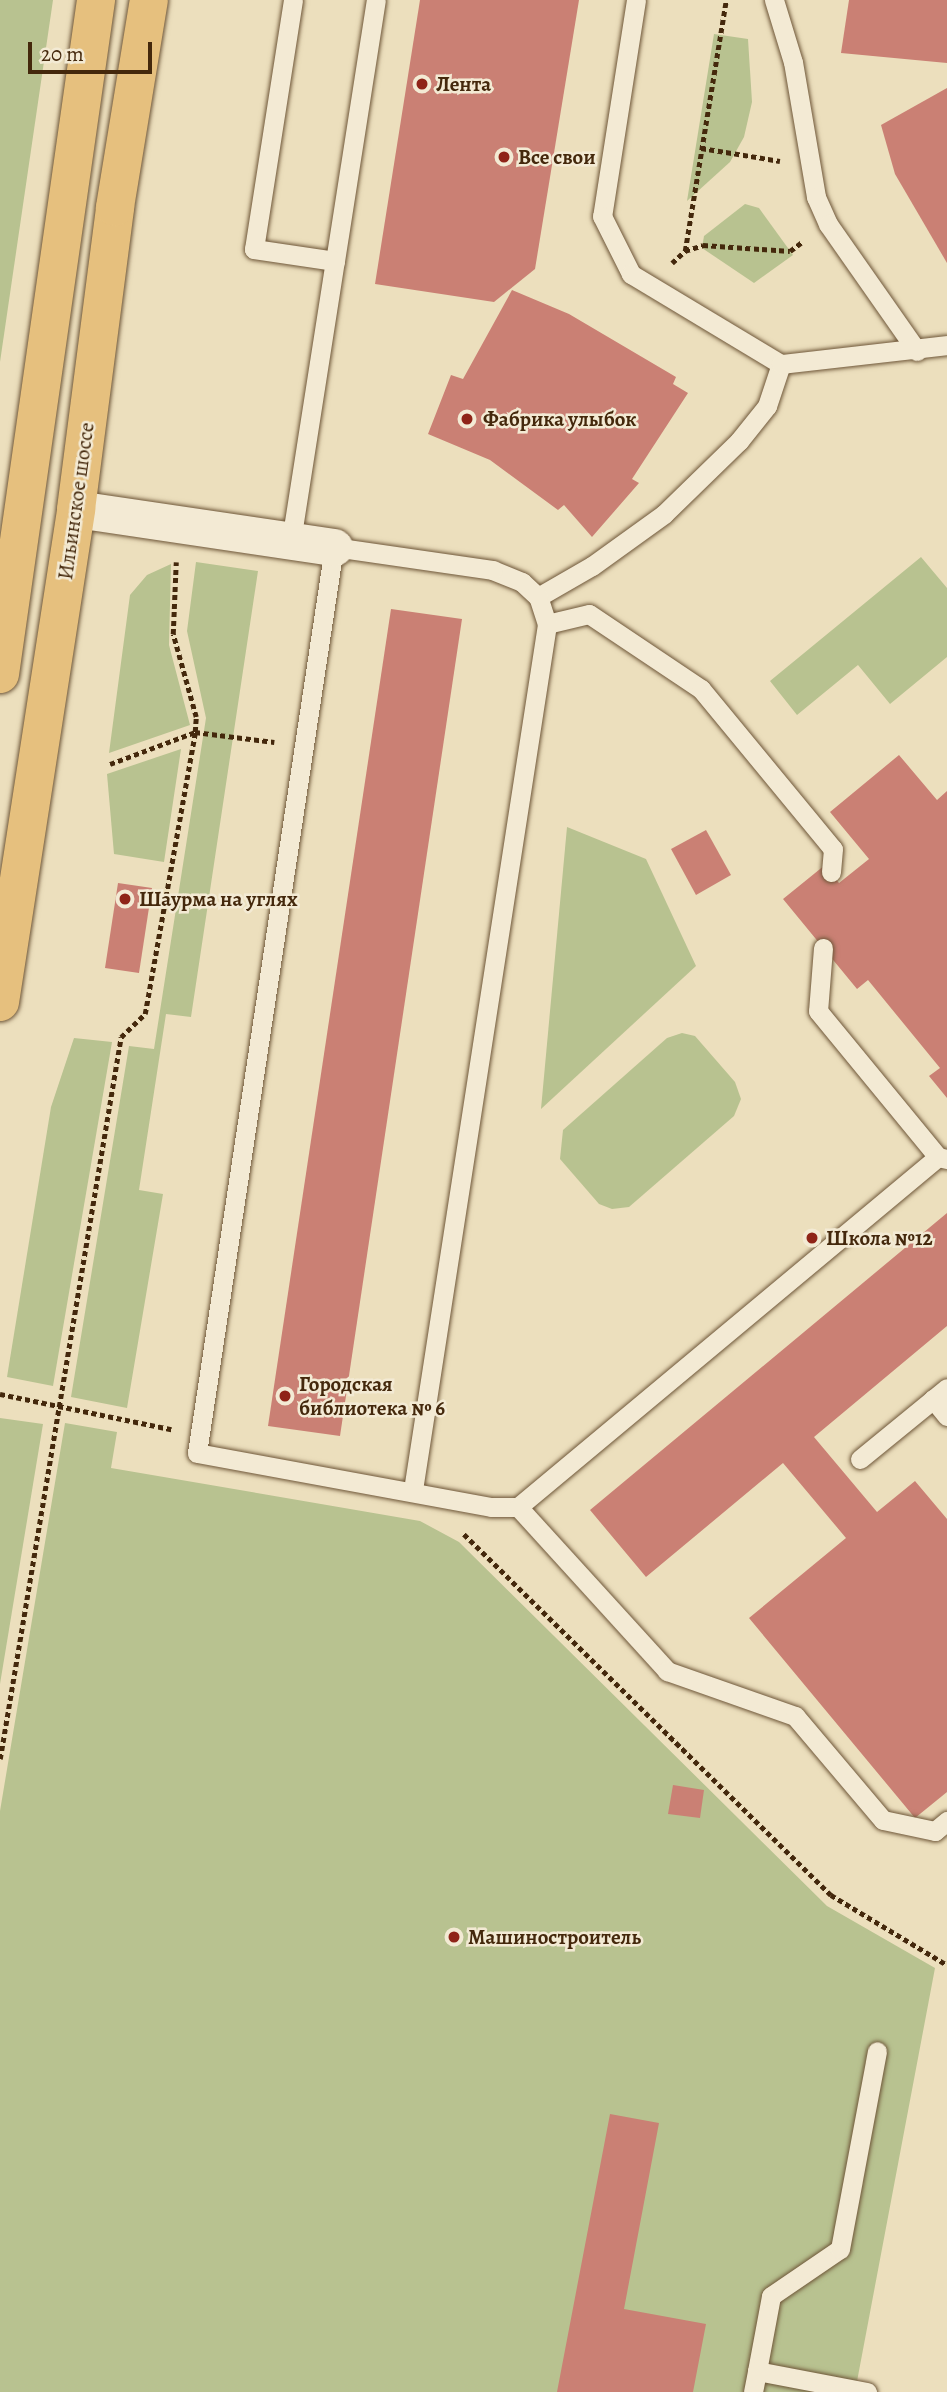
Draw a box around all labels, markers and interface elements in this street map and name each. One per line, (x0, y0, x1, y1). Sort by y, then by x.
scale bar (32, 28, 156, 72)
text: 20 m (41, 40, 84, 68)
place label: Лента (436, 71, 491, 97)
marker: Лента (414, 76, 430, 92)
place label: Все свои (518, 144, 596, 170)
marker: Все свои (496, 149, 512, 165)
place label: Фабрика улыбок (483, 406, 637, 432)
marker: Фабрика улыбок (457, 409, 477, 429)
street label: Ильинское шоссе (52, 421, 100, 581)
place label: Шаурма на углях (139, 886, 298, 912)
marker: Шаурма на углях (117, 891, 133, 907)
place label: Школа №12 (826, 1225, 933, 1251)
marker: Школа №12 (804, 1230, 820, 1246)
place label: Городская библиотека № 6 (299, 1371, 445, 1421)
marker: Городская библиотека № 6 (277, 1388, 293, 1404)
place label: Машиностроитель (468, 1924, 641, 1950)
marker: Машиностроитель (446, 1929, 462, 1945)

